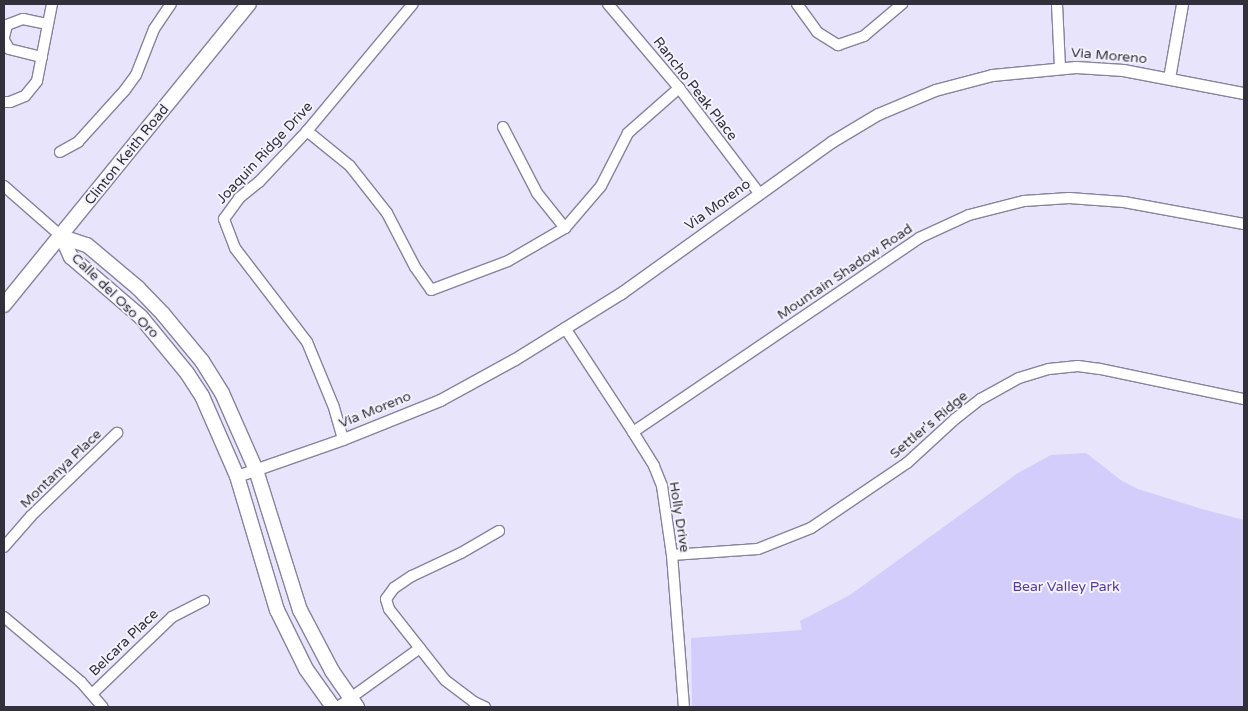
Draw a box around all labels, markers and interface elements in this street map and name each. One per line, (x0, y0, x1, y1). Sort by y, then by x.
street label: Rancho Peak Place (649, 34, 741, 144)
street label: Via Moreno (1070, 44, 1148, 68)
street label: Joaquin Ridge Drive (213, 99, 317, 207)
street label: Clinton Keith Road (81, 101, 173, 209)
street label: Via Moreno (682, 176, 754, 234)
street label: Mountain Shadow Road (774, 220, 916, 324)
street label: Calle del Oso Oro (68, 250, 162, 342)
street label: Via Moreno (336, 388, 414, 432)
street label: Settler's Ridge (887, 388, 971, 462)
street label: Montanya Place (17, 426, 105, 512)
street label: Holly Drive (665, 480, 693, 554)
park label: Bear Valley Park (1012, 579, 1120, 595)
street label: Belcara Place (86, 606, 162, 680)

